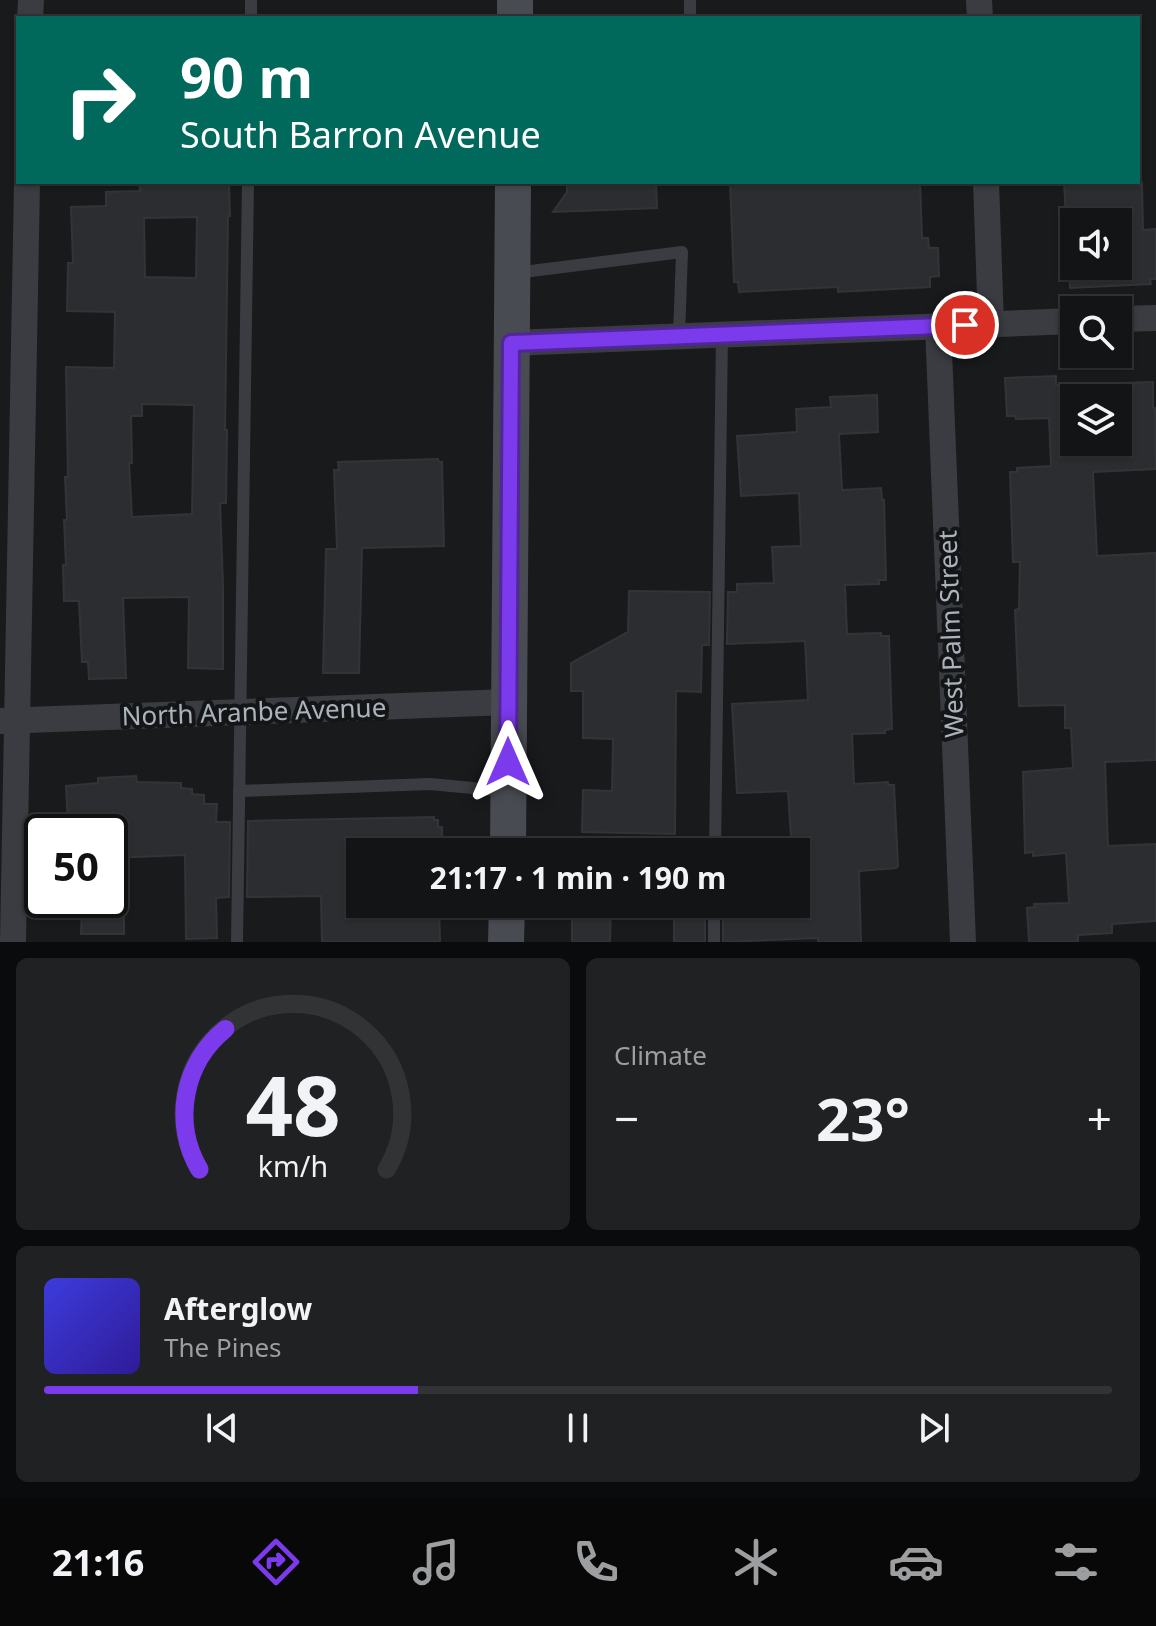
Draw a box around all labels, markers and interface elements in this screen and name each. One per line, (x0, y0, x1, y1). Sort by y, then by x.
text: 90 m (180, 38, 313, 114)
icon: right (48, 48, 152, 152)
text: South Barron Avenue (180, 110, 541, 159)
map controls (1060, 208, 1132, 456)
button: sound (1060, 208, 1132, 280)
pin (931, 291, 999, 359)
button: search (1060, 296, 1132, 368)
icon: arrive (943, 303, 987, 347)
button: layers (1060, 384, 1132, 456)
street label: West Palm Street (928, 530, 972, 738)
street label: North Aranbe Avenue (121, 688, 387, 734)
position arrow (466, 720, 550, 804)
speed limit sign: 50 (24, 814, 128, 918)
text: 21:17 · 1 min · 190 m (430, 857, 726, 898)
text: Climate (614, 1037, 707, 1073)
text: 48 (245, 1047, 341, 1160)
text: 23° (816, 1077, 910, 1159)
text: − (614, 1088, 639, 1148)
text: + (1087, 1088, 1112, 1148)
text: km/h (258, 1146, 328, 1185)
text: Afterglow (164, 1288, 312, 1329)
text: The Pines (164, 1329, 282, 1365)
icon: previous (200, 1406, 244, 1450)
icon: pause (556, 1406, 600, 1450)
icon: next (912, 1406, 956, 1450)
icon: directions (248, 1534, 304, 1590)
icon: music (408, 1534, 464, 1590)
icon: phone (568, 1534, 624, 1590)
icon: climate (728, 1534, 784, 1590)
icon: car (888, 1534, 944, 1590)
icon: filters (1048, 1534, 1104, 1590)
text: 21:16 (52, 1538, 144, 1587)

